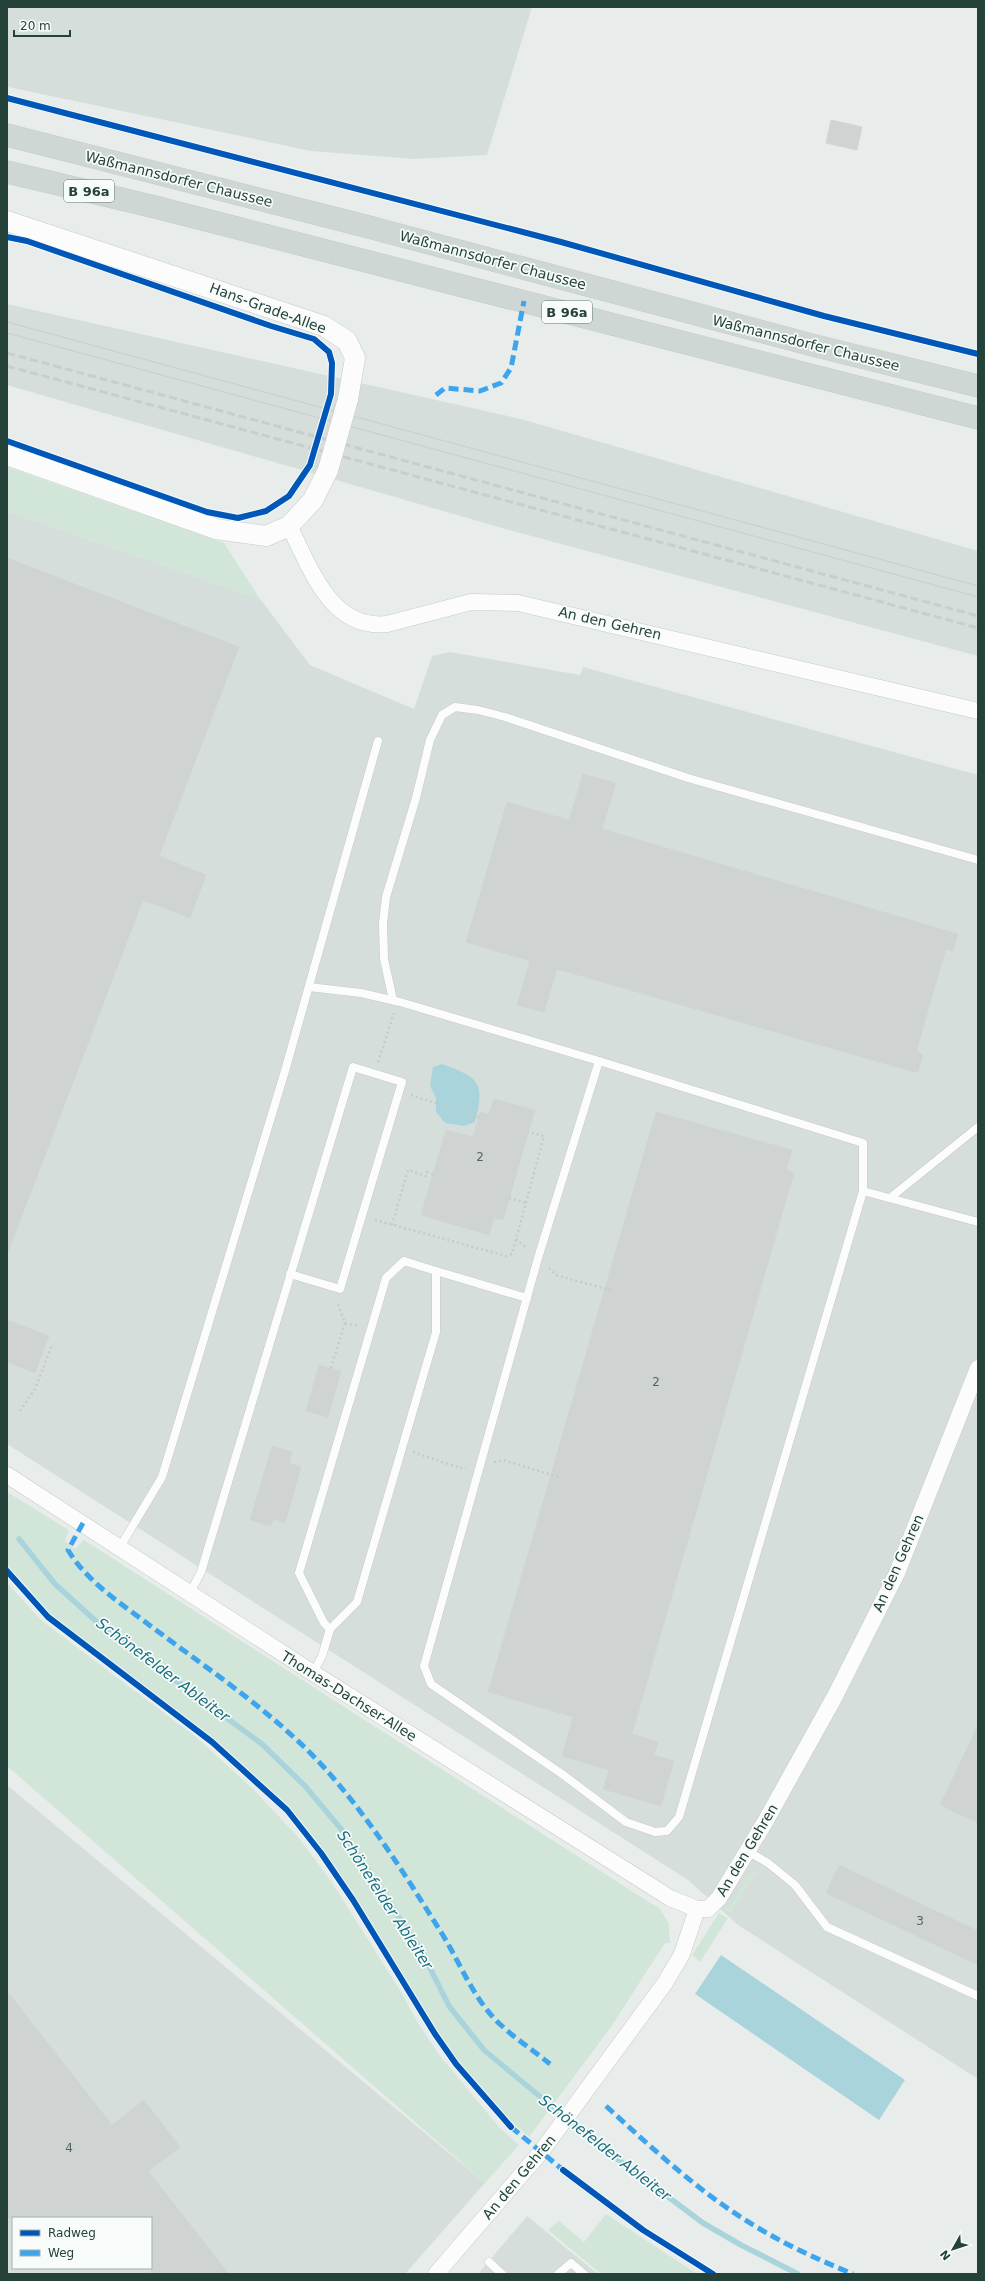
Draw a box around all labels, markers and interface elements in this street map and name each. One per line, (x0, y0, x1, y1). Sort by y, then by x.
scale bar (14, 12, 70, 38)
text: 20 m (20, 19, 51, 33)
street label: Waßmannsdorfer Chaussee (84, 148, 274, 210)
road number: B 96a (64, 180, 114, 202)
street label: Waßmannsdorfer Chaussee (398, 227, 588, 293)
street label: Hans-Grade-Allee (208, 279, 328, 337)
road number: B 96a (542, 301, 592, 323)
street label: Waßmannsdorfer Chaussee (711, 312, 901, 374)
street label: An den Gehren (557, 603, 663, 643)
house number: 2 (476, 1150, 484, 1164)
house number: 2 (652, 1375, 660, 1389)
street label: An den Gehren (869, 1512, 927, 1614)
water label: Schönefelder Ableiter (93, 1614, 234, 1726)
street label: Thomas-Dachser-Allee (278, 1647, 420, 1744)
street label: An den Gehren (713, 1801, 781, 1899)
water label: Schönefelder Ableiter (333, 1827, 437, 1974)
house number: 3 (916, 1914, 924, 1928)
water label: Schönefelder Ableiter (536, 2091, 675, 2206)
street label: An den Gehren (479, 2132, 559, 2222)
house number: 4 (65, 2141, 73, 2155)
legend (12, 2217, 152, 2269)
text: Radweg (48, 2226, 96, 2240)
north arrow (933, 2229, 973, 2269)
text: Weg (48, 2246, 74, 2260)
text: N (938, 2247, 954, 2263)

